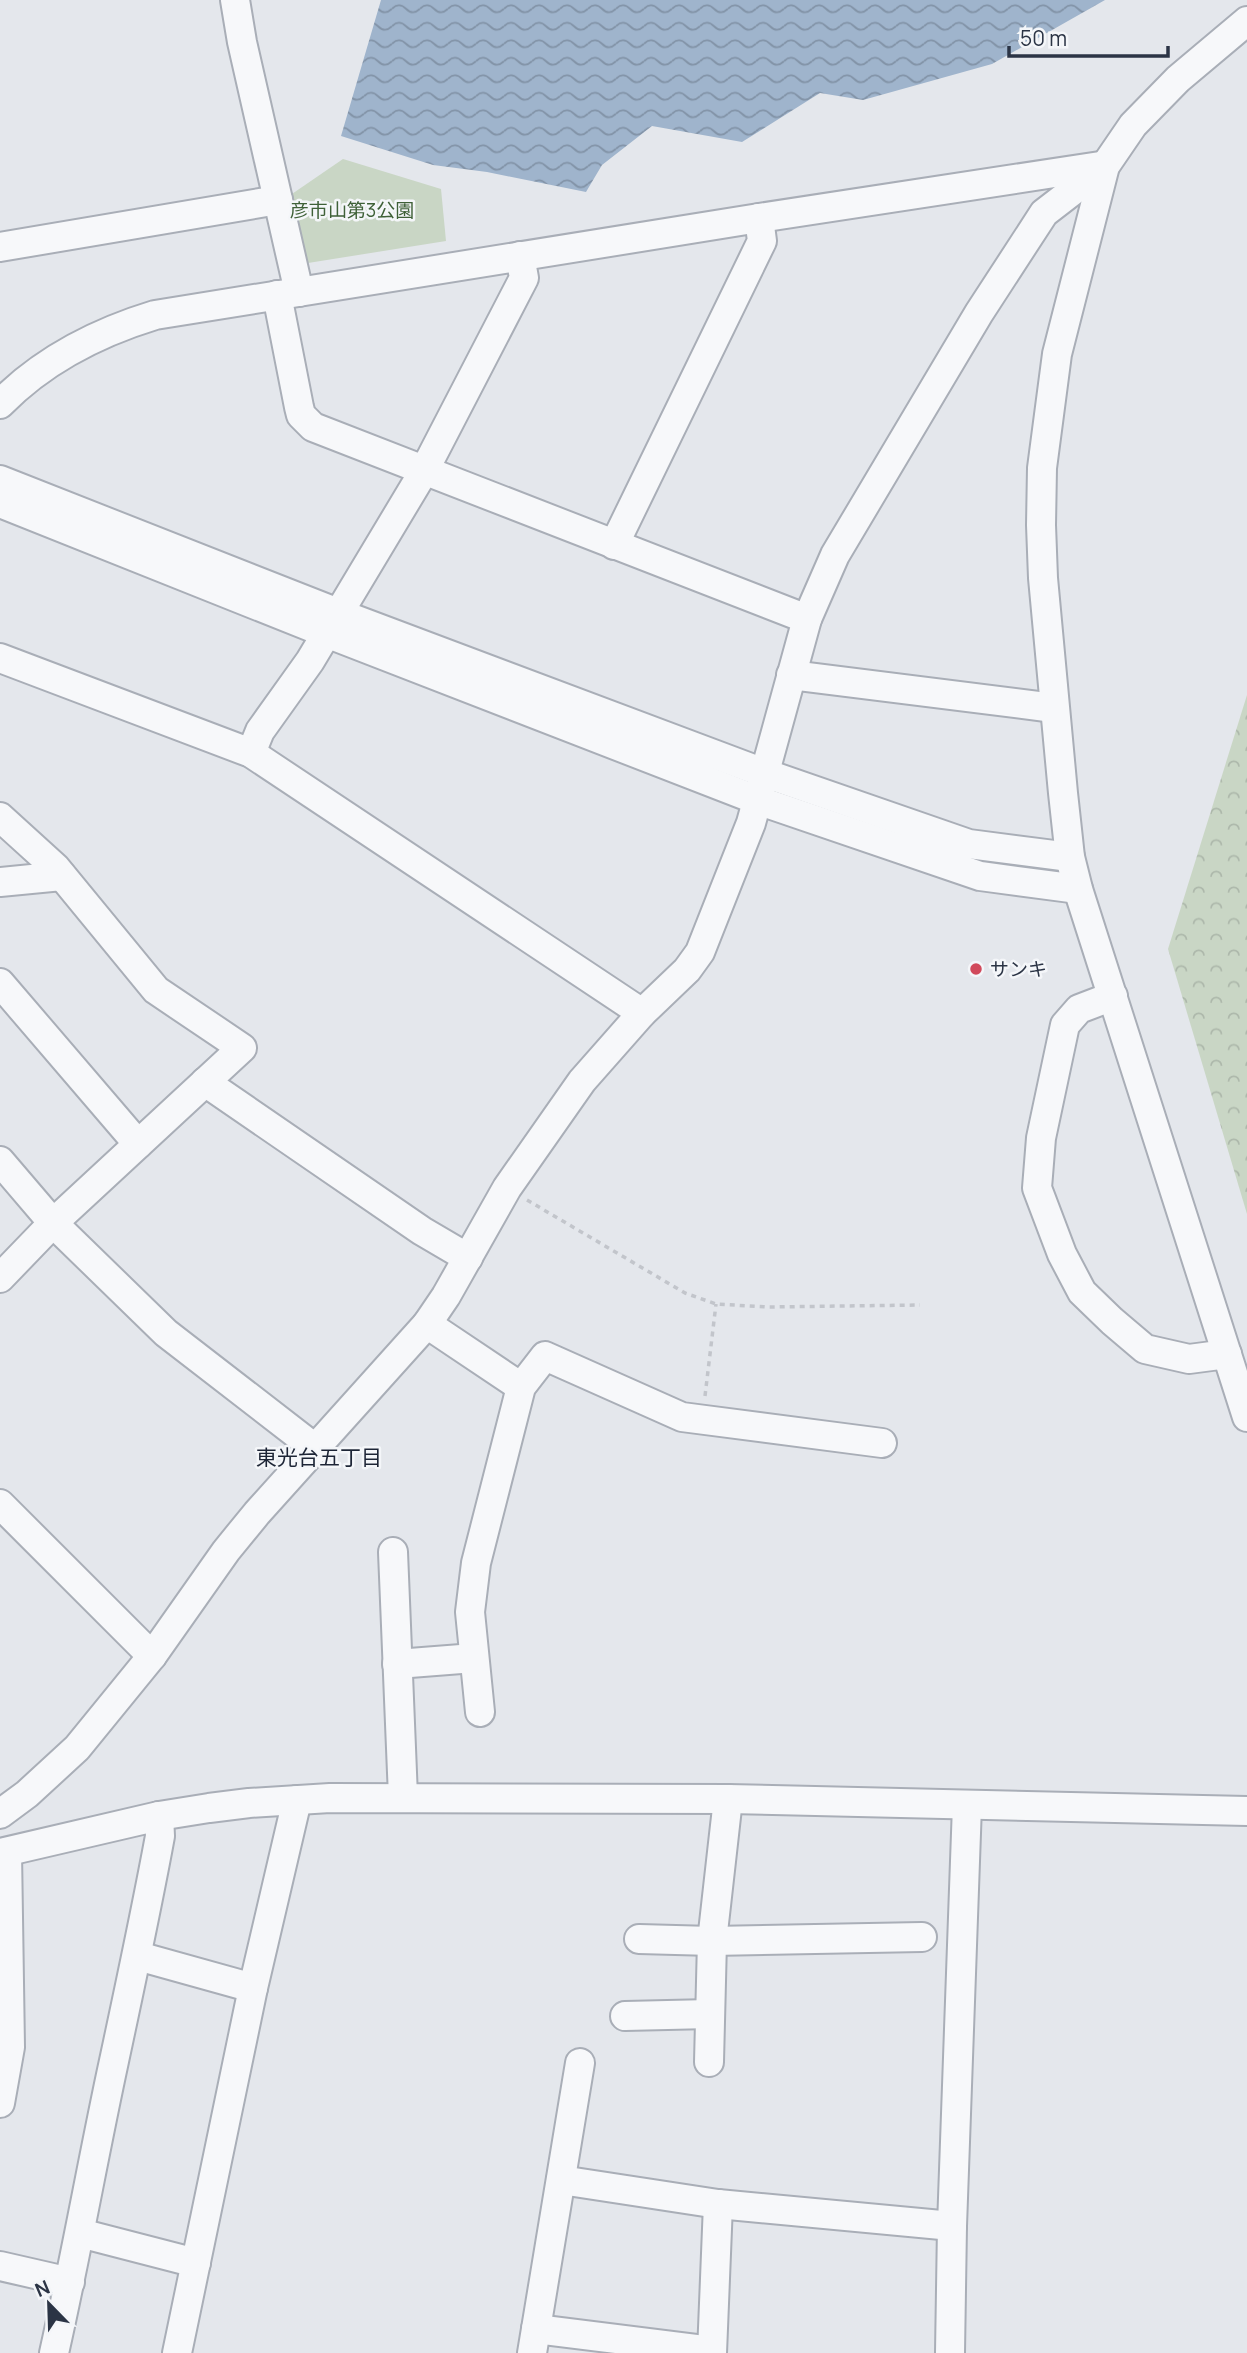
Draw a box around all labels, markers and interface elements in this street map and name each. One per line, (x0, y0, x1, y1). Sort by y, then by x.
scale bar (1009, 14, 1168, 58)
text: 50 m (1020, 24, 1067, 52)
park label: 彦市山第3公園 (290, 197, 414, 223)
place label: サンキ (990, 956, 1047, 982)
marker: サンキ (968, 961, 984, 977)
district label: 東光台五丁目 (256, 1443, 382, 1471)
north arrow (14, 2269, 84, 2339)
text: N (31, 2274, 54, 2303)

